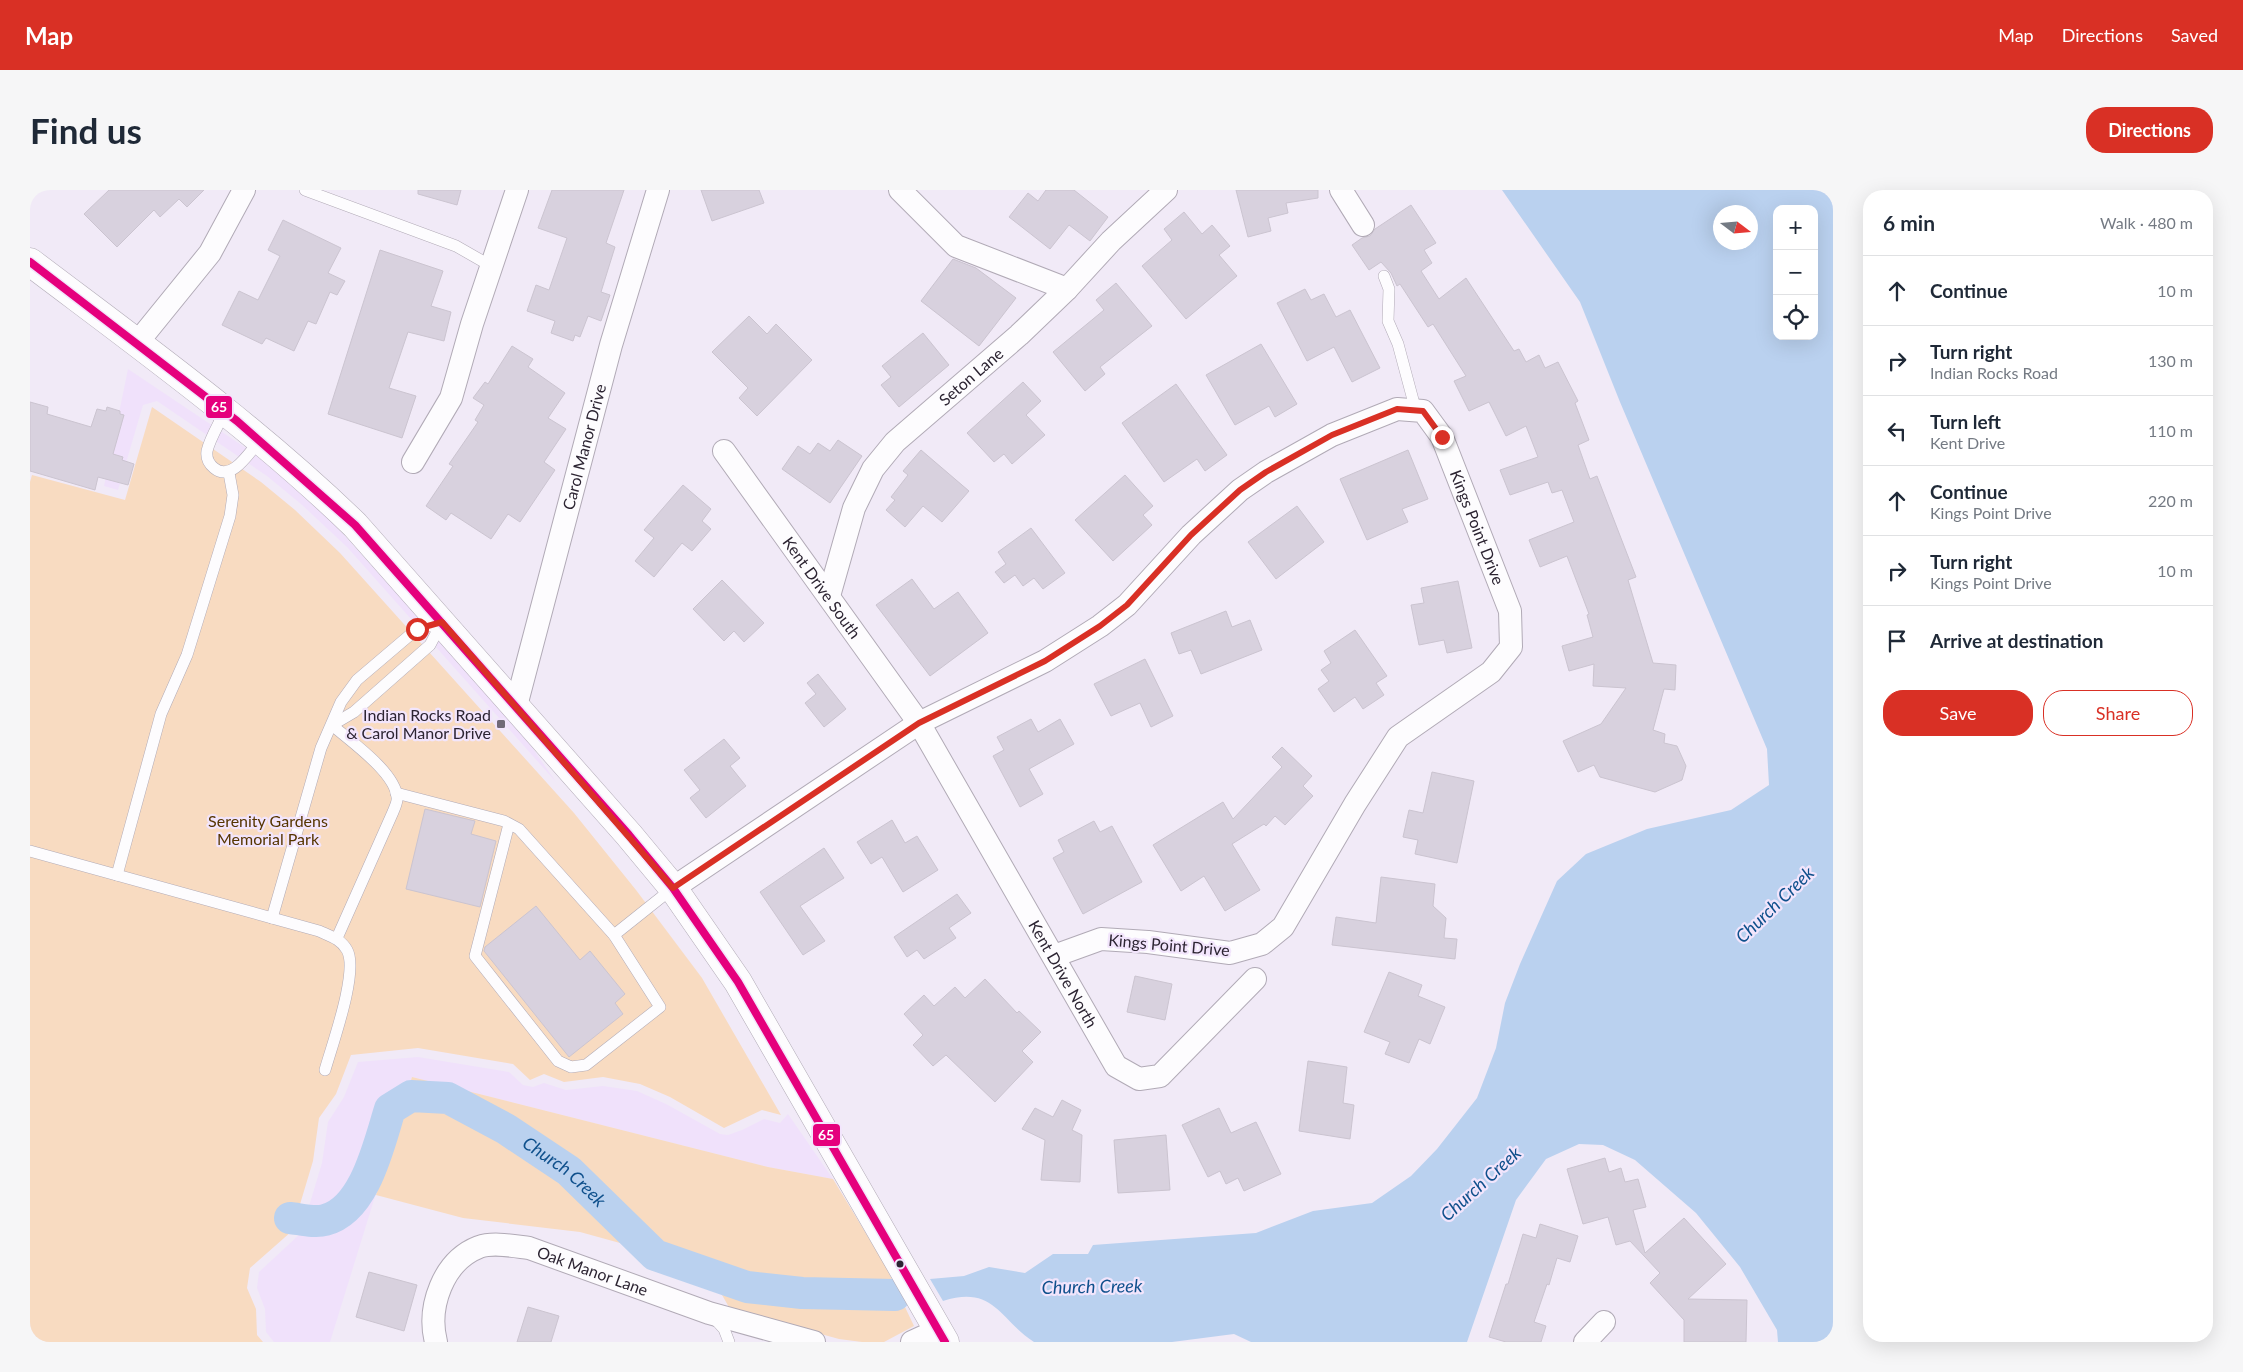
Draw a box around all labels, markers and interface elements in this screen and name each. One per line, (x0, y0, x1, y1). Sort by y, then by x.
text: Map (25, 21, 73, 50)
text: Map (1998, 24, 2034, 46)
text: Directions (2062, 24, 2143, 46)
text: Saved (2171, 24, 2218, 46)
button: Directions (2086, 107, 2213, 153)
text: Find us (30, 109, 142, 151)
north arrow (1713, 205, 1758, 250)
map controls (1773, 205, 1818, 340)
button: + (1773, 205, 1818, 250)
text: 6 min (1883, 210, 1935, 235)
text: Walk · 480 m (2100, 213, 2193, 232)
button: − (1773, 250, 1818, 295)
icon: ahead (1883, 277, 1911, 305)
text: Continue (1930, 279, 2008, 302)
text: 10 m (2157, 281, 2193, 300)
button: locate (1773, 295, 1818, 340)
text: Turn right (1930, 340, 2012, 363)
street label: Seton Lane (935, 343, 1007, 409)
icon: right (1883, 347, 1911, 375)
text: 130 m (2148, 351, 2193, 370)
text: Indian Rocks Road (1930, 363, 2058, 382)
street label: Carol Manor Drive (558, 382, 609, 512)
line badge: 65 (205, 395, 233, 419)
text: 65 (211, 398, 227, 415)
text: Turn left (1930, 410, 2001, 433)
icon: left (1883, 417, 1911, 445)
text: 110 m (2148, 421, 2193, 440)
route end (1431, 426, 1454, 449)
text: Kent Drive (1930, 433, 2005, 452)
street label: Kings Point Drive (1447, 467, 1509, 587)
text: Continue (1930, 480, 2008, 503)
icon: ahead (1883, 487, 1911, 515)
text: 220 m (2148, 491, 2193, 510)
text: Kings Point Drive (1930, 503, 2052, 522)
street label: Kent Drive South (779, 533, 865, 642)
text: Turn right (1930, 550, 2012, 573)
icon: right (1883, 557, 1911, 585)
text: 10 m (2157, 561, 2193, 580)
text: Kings Point Drive (1930, 573, 2052, 592)
route start (406, 618, 429, 641)
icon: arrive (1883, 627, 1911, 655)
text: Arrive at destination (1930, 629, 2103, 652)
button: Save (1883, 690, 2033, 736)
button: Share (2043, 690, 2193, 736)
place label: Indian Rocks Road & Carol Manor Drive (346, 705, 491, 742)
marker: Indian Rocks Road & Carol Manor Drive (495, 718, 507, 730)
park label: Serenity Gardens Memorial Park (208, 811, 328, 848)
water label: Church Creek (1730, 861, 1819, 947)
street label: Kent Drive North (1025, 916, 1102, 1031)
street label: Kings Point Drive (1108, 930, 1230, 959)
line badge: 65 (812, 1123, 841, 1147)
text: 65 (818, 1126, 834, 1143)
water label: Church Creek (519, 1131, 611, 1211)
water label: Church Creek (1436, 1141, 1525, 1225)
street label: Oak Manor Lane (535, 1242, 651, 1299)
unlabelled marker (895, 1259, 905, 1269)
water label: Church Creek (1041, 1274, 1143, 1298)

